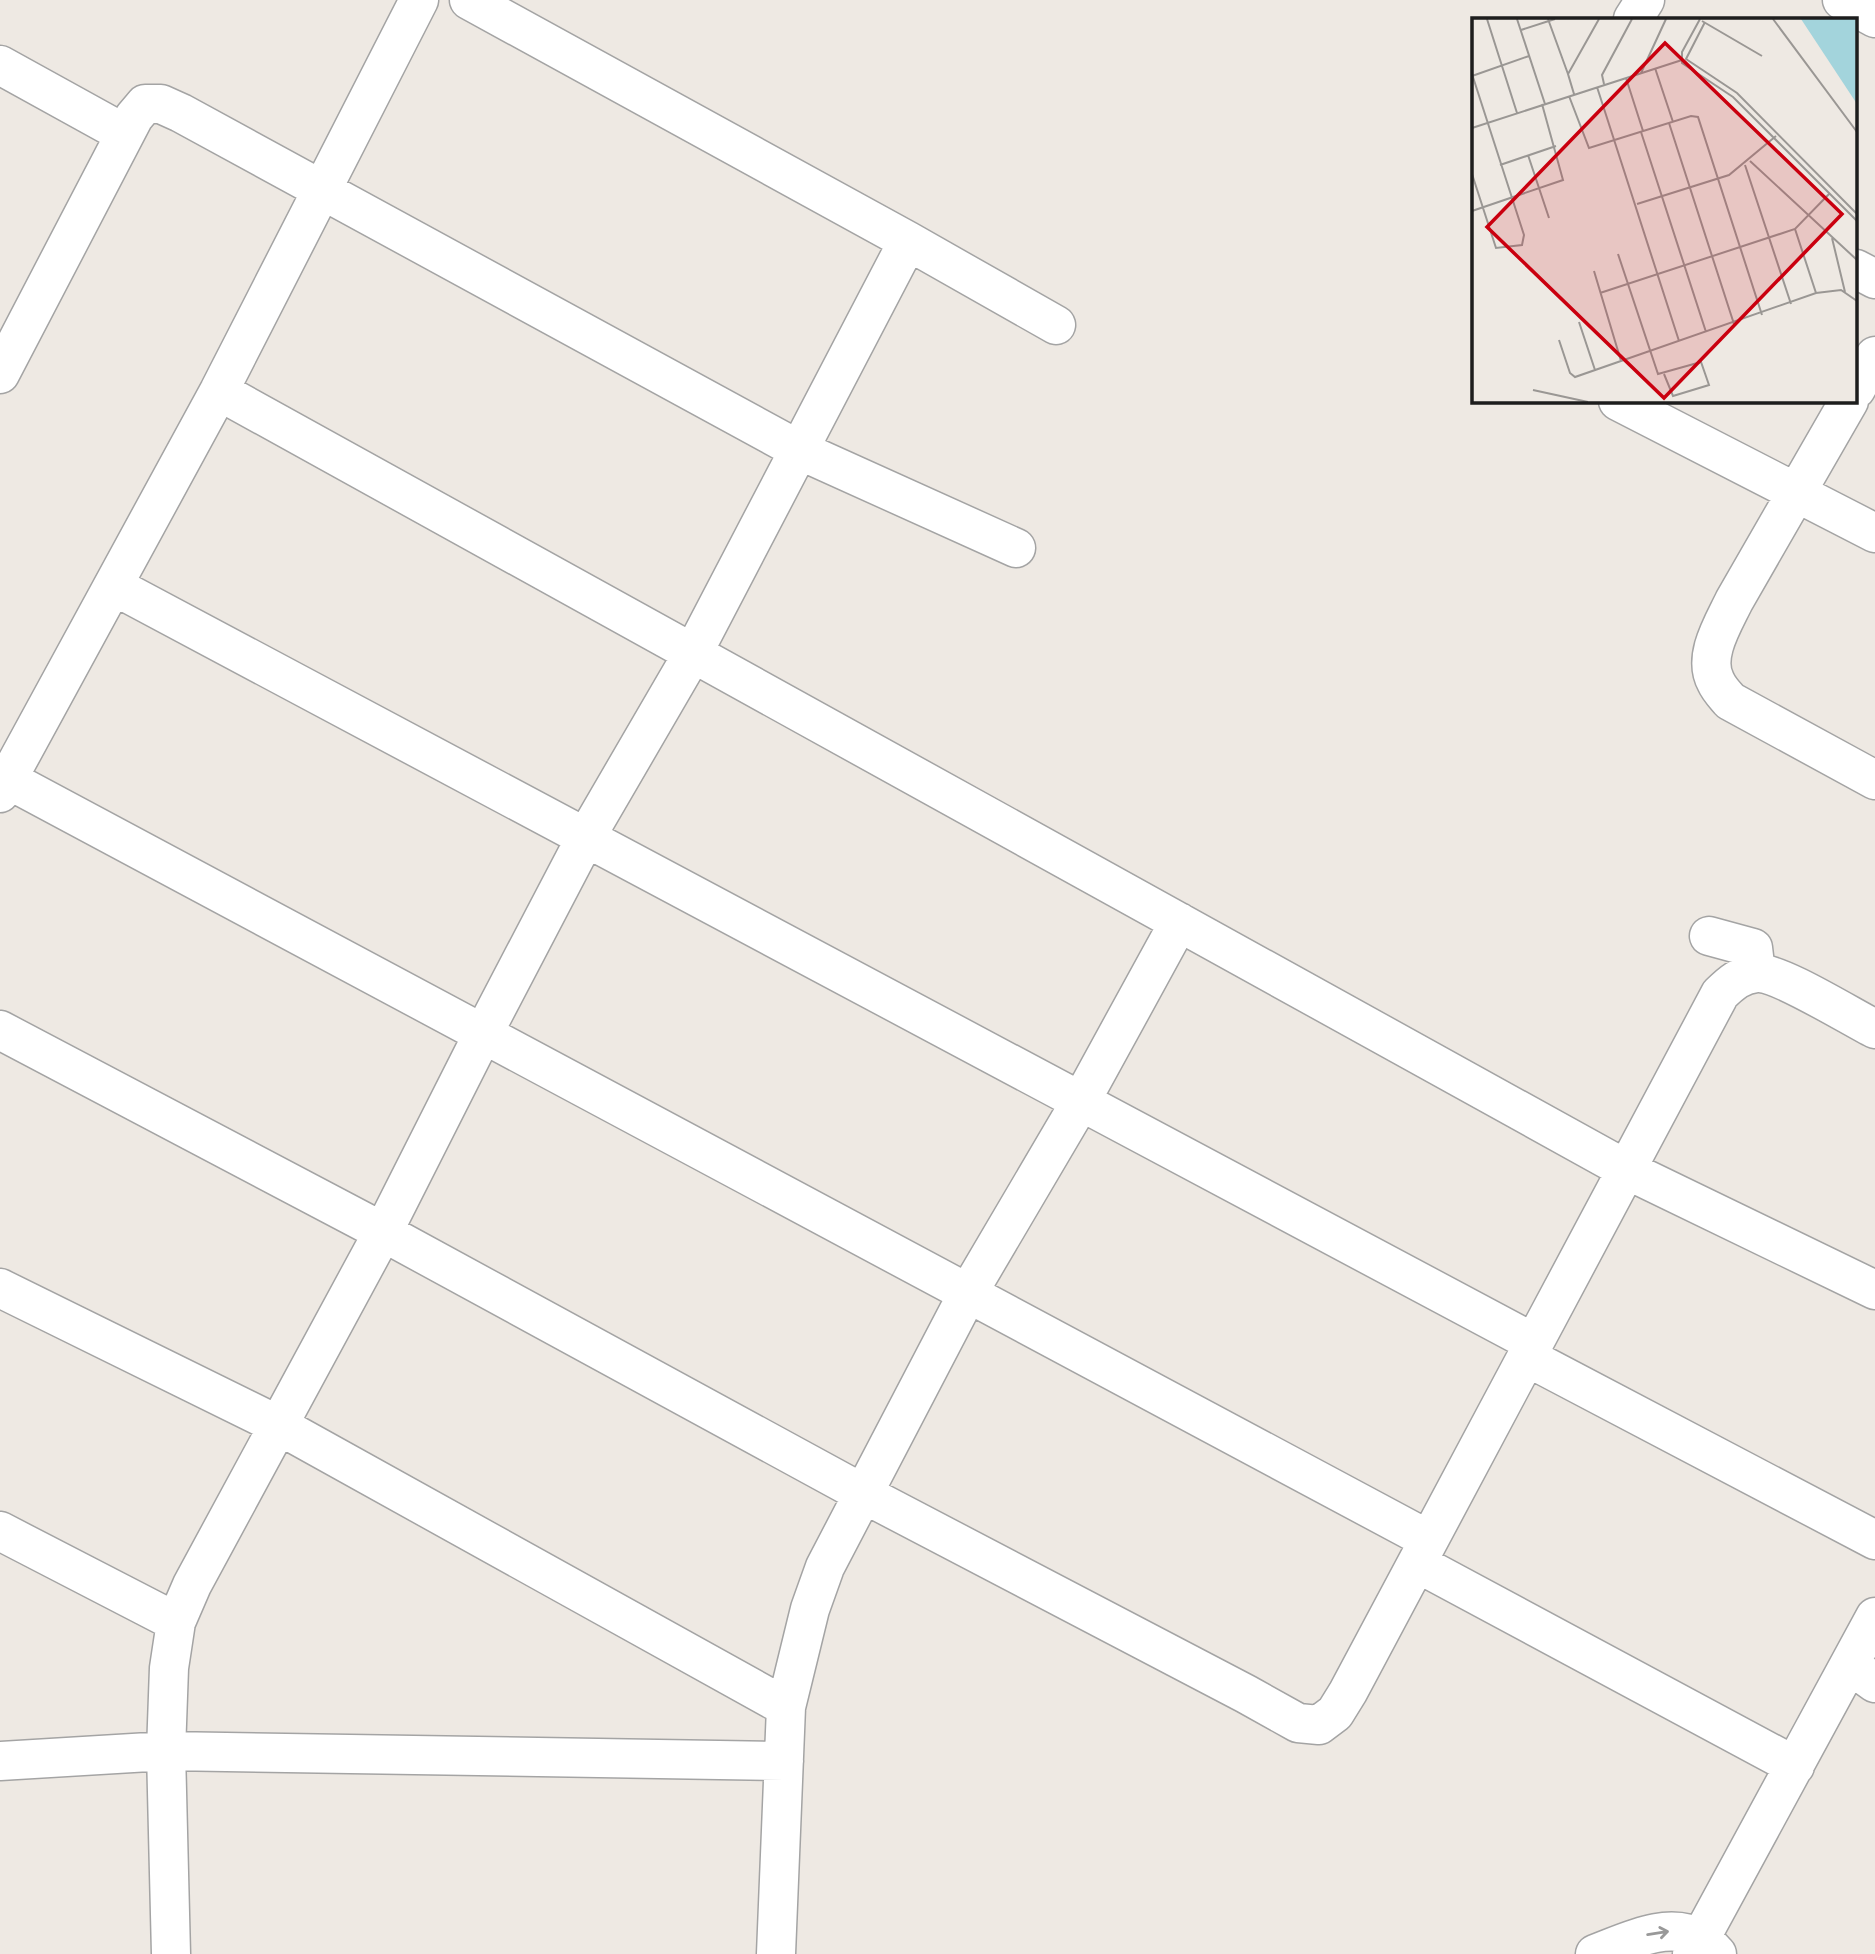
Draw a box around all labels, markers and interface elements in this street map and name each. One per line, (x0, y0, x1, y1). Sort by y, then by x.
inset map (1472, 18, 1857, 402)
one-way arrow (1646, 1927, 1669, 1940)

